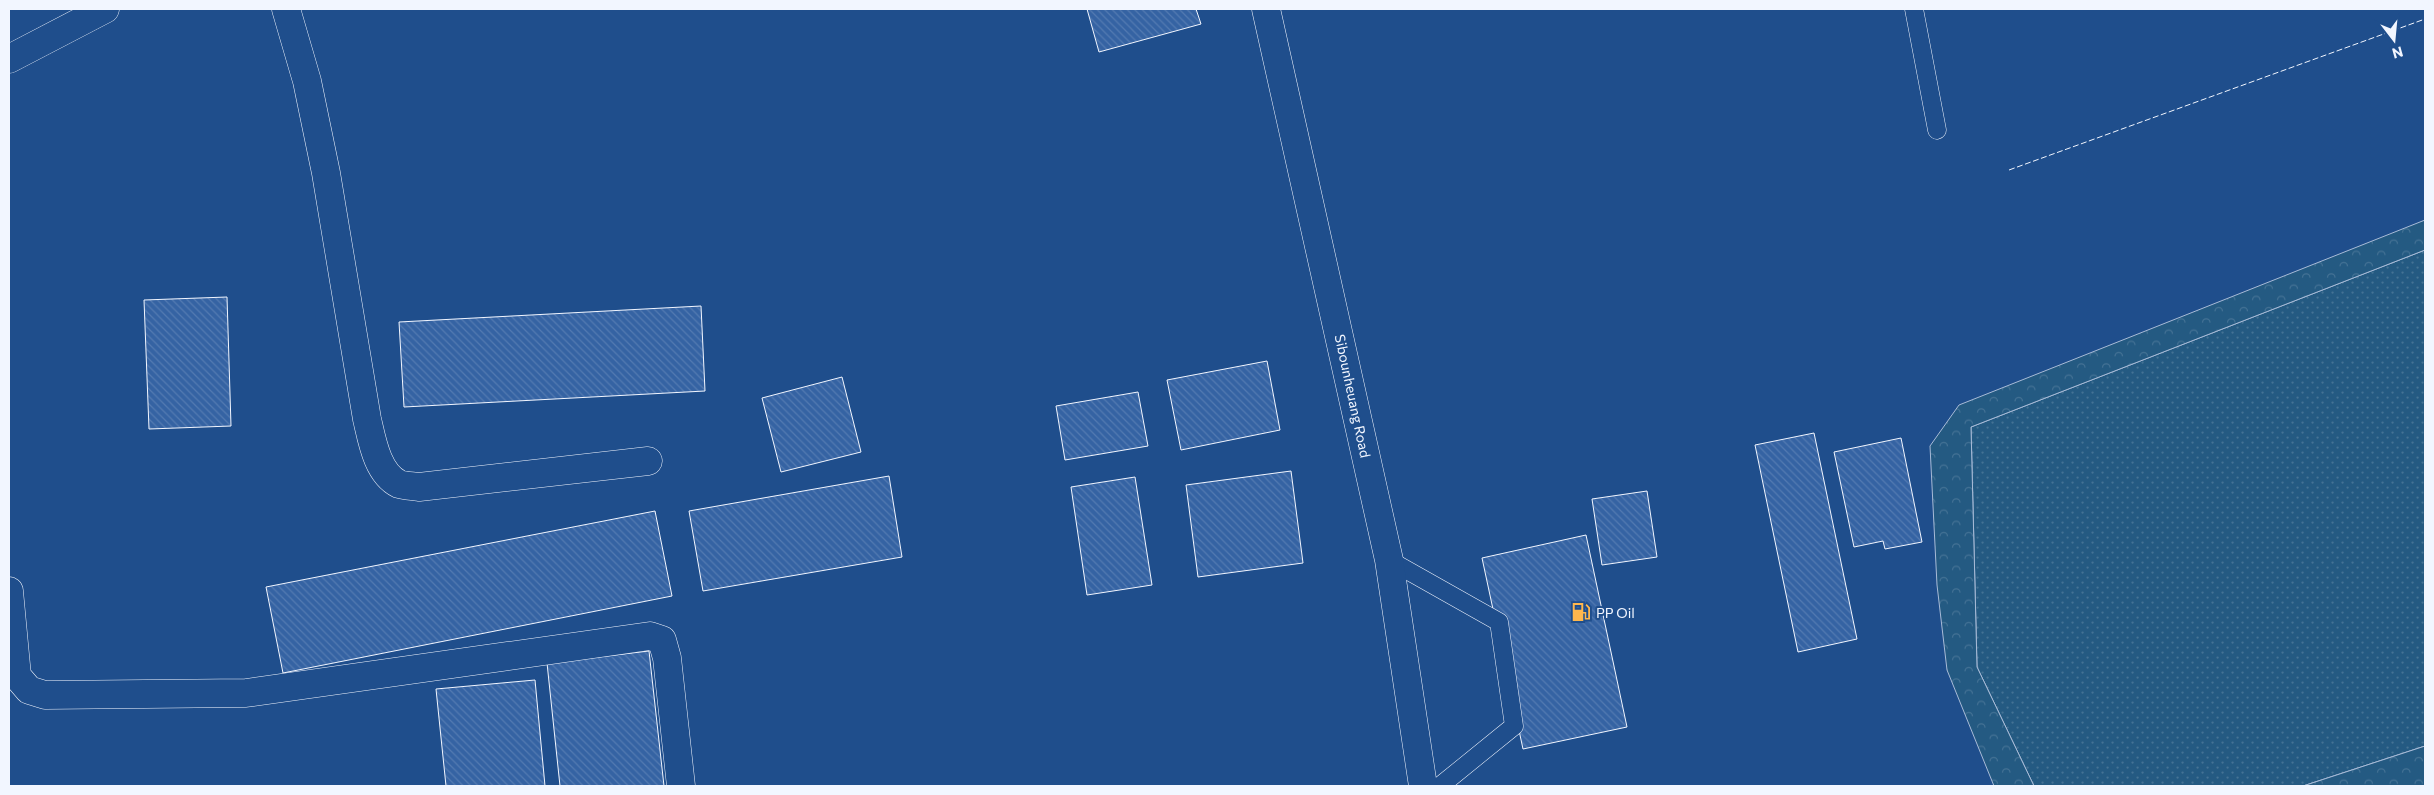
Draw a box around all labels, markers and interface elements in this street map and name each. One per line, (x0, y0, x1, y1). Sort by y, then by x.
north arrow (2369, 15, 2419, 65)
text: N (2390, 43, 2405, 63)
street label: Sibounheuang Road (1332, 333, 1374, 459)
fuel station icon: PP Oil (1570, 601, 1592, 623)
place label: PP Oil (1596, 604, 1635, 621)

